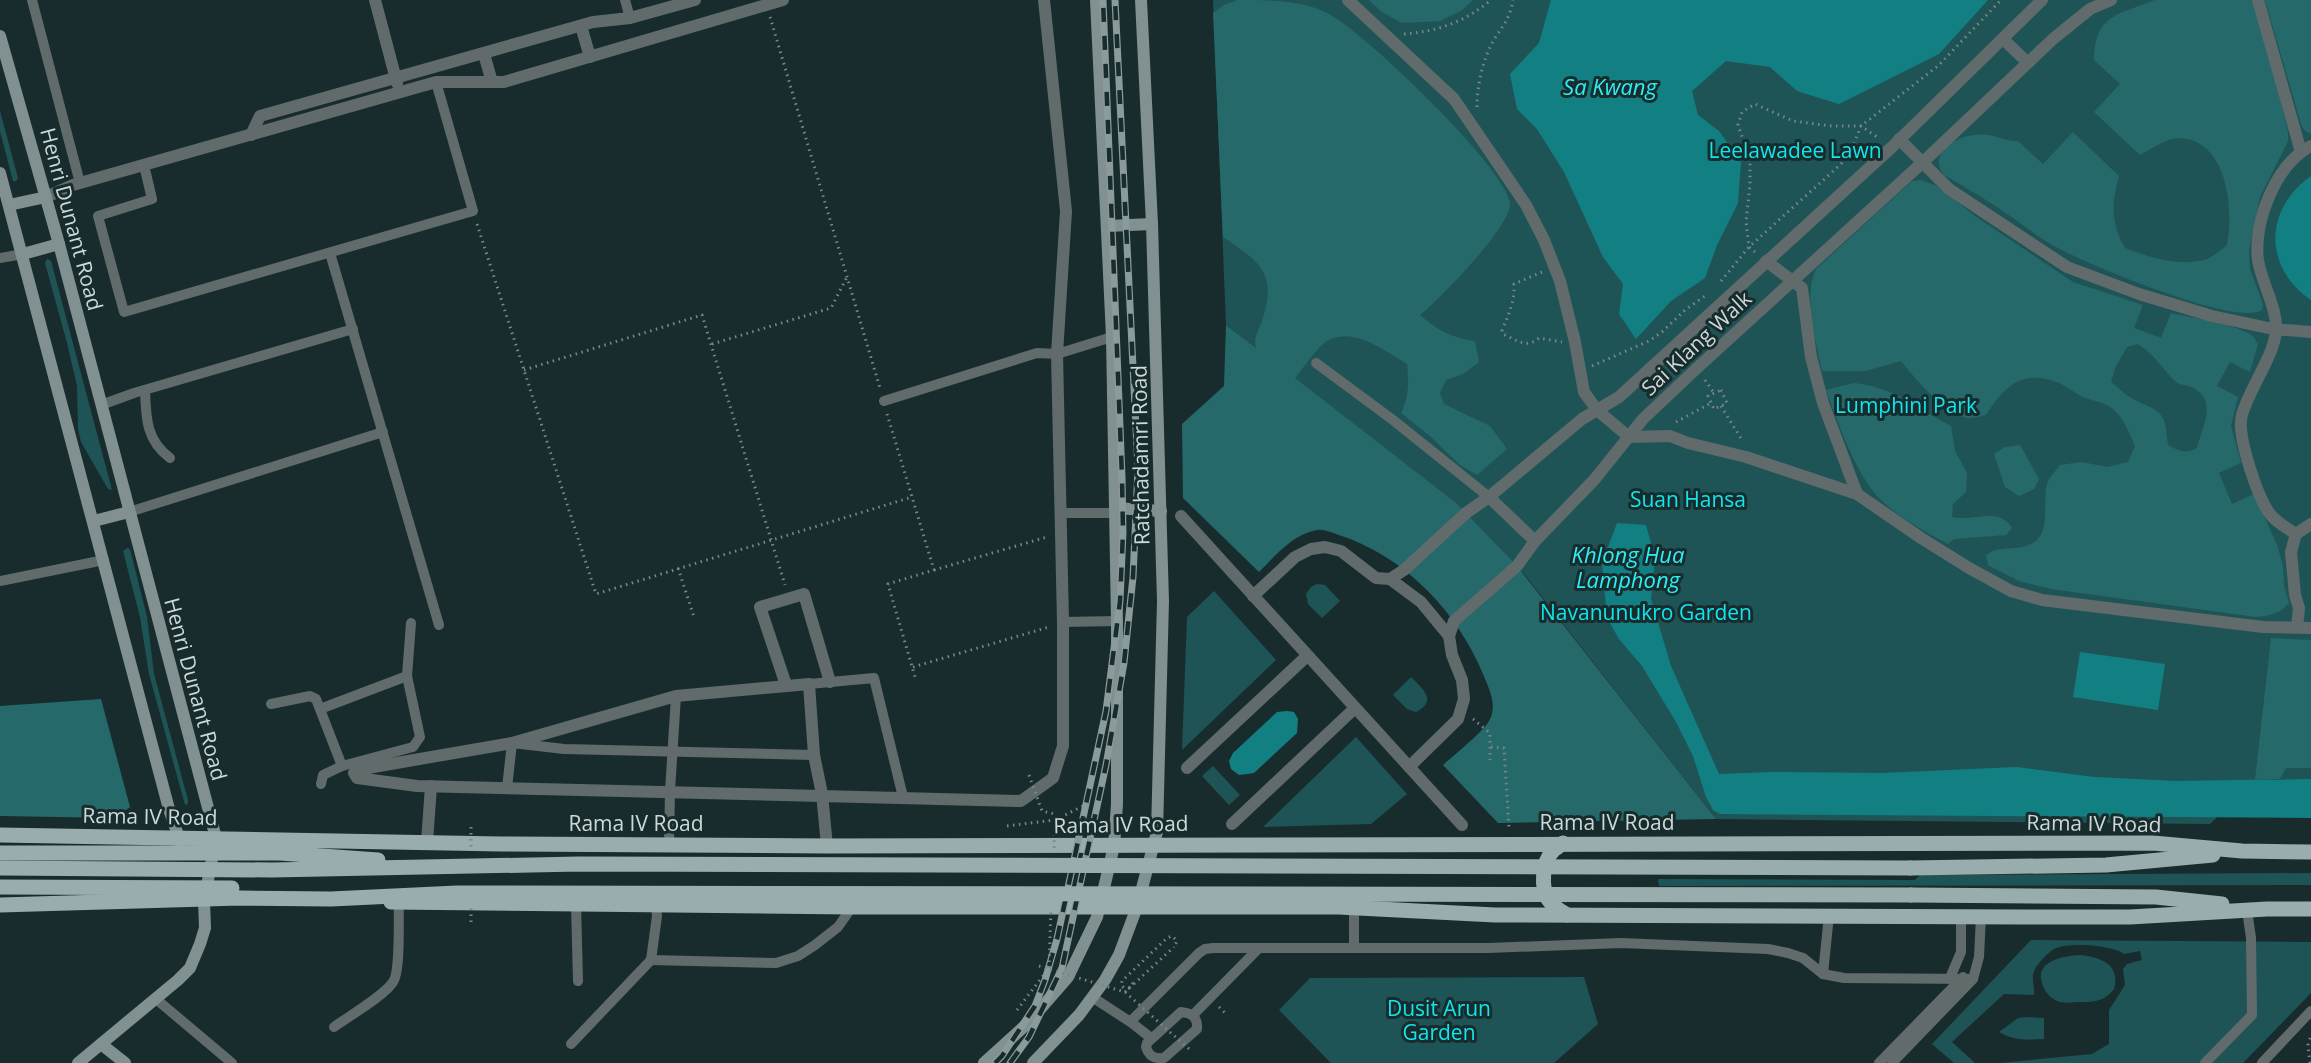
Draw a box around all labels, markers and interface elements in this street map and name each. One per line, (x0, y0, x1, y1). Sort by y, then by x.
water label: Sa Kwang (1563, 71, 1658, 101)
street label: Henri Dunant Road (34, 125, 110, 313)
park label: Leelawadee Lawn (1708, 136, 1882, 164)
street label: Sai Klang Walk (1635, 285, 1757, 401)
street label: Ratchadamri Road (1124, 365, 1156, 545)
park label: Lumphini Park (1835, 391, 1977, 419)
park label: Suan Hansa (1630, 485, 1746, 513)
water label: Khlong Hua Lamphong (1572, 539, 1684, 594)
street label: Henri Dunant Road (158, 595, 234, 783)
park label: Navanunukro Garden (1540, 598, 1752, 626)
street label: Rama IV Road (82, 801, 218, 831)
street label: Rama IV Road (1539, 808, 1675, 836)
street label: Rama IV Road (2026, 808, 2162, 838)
street label: Rama IV Road (568, 809, 704, 837)
street label: Rama IV Road (1053, 809, 1189, 839)
park label: Dusit Arun Garden (1387, 994, 1491, 1046)

